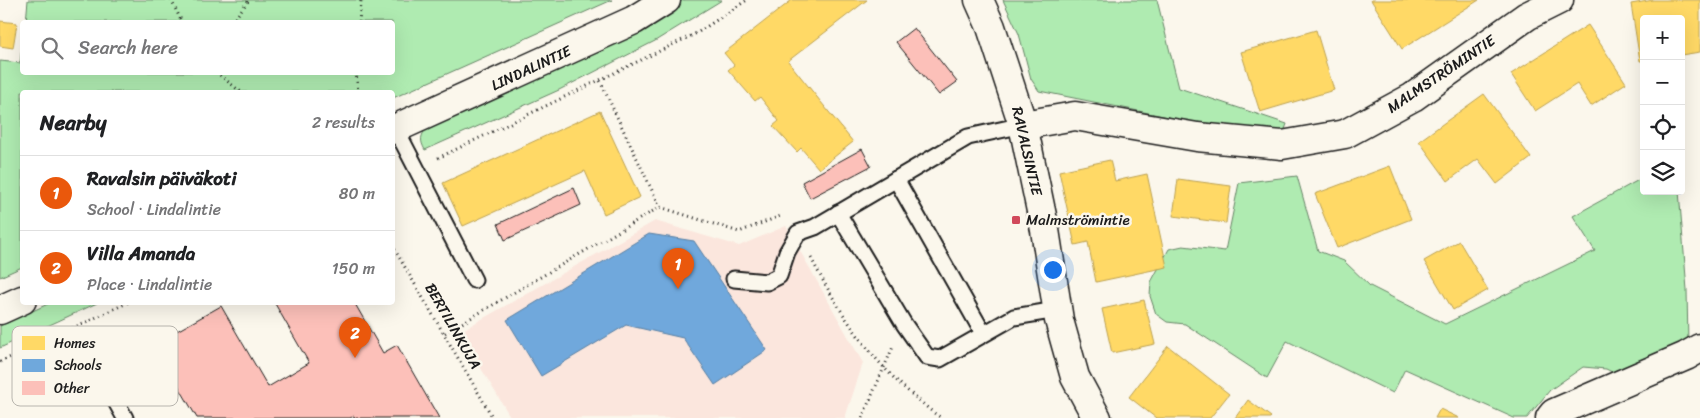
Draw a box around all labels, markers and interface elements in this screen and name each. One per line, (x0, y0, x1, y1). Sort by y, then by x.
map controls (1640, 15, 1685, 195)
button: + (1640, 15, 1685, 60)
search box (20, 20, 395, 75)
street label: MALMSTRÖMINTIE (1381, 27, 1502, 120)
text: Search here (78, 31, 178, 64)
icon: search (38, 34, 66, 62)
street label: LINDALINTIE (487, 37, 577, 98)
button: − (1640, 60, 1685, 105)
text: Nearby (40, 104, 106, 142)
street label: RAVALSINTIE (1004, 104, 1050, 200)
button: locate (1640, 105, 1685, 150)
text: 2 results (312, 108, 375, 137)
button: layers (1640, 150, 1685, 195)
text: Ravalsin päiväkoti (87, 162, 237, 195)
text: 1 (53, 179, 59, 208)
text: 80 m (339, 179, 375, 208)
text: School · Lindalintie (87, 195, 221, 224)
place label: Malmströmintie (1026, 207, 1130, 233)
marker: Malmströmintie (1010, 214, 1022, 226)
text: Villa Amanda (87, 237, 195, 270)
pin: 1 (662, 248, 694, 289)
text: 2 (51, 254, 61, 283)
text: 150 m (332, 254, 375, 283)
your location (1040, 257, 1066, 283)
text: Place · Lindalintie (87, 270, 212, 299)
street label: BERTILINKUJA (418, 278, 488, 374)
pin: 2 (339, 317, 371, 358)
legend (12, 326, 178, 406)
text: Homes (54, 331, 96, 356)
text: Schools (54, 353, 102, 378)
text: Other (54, 376, 91, 401)

